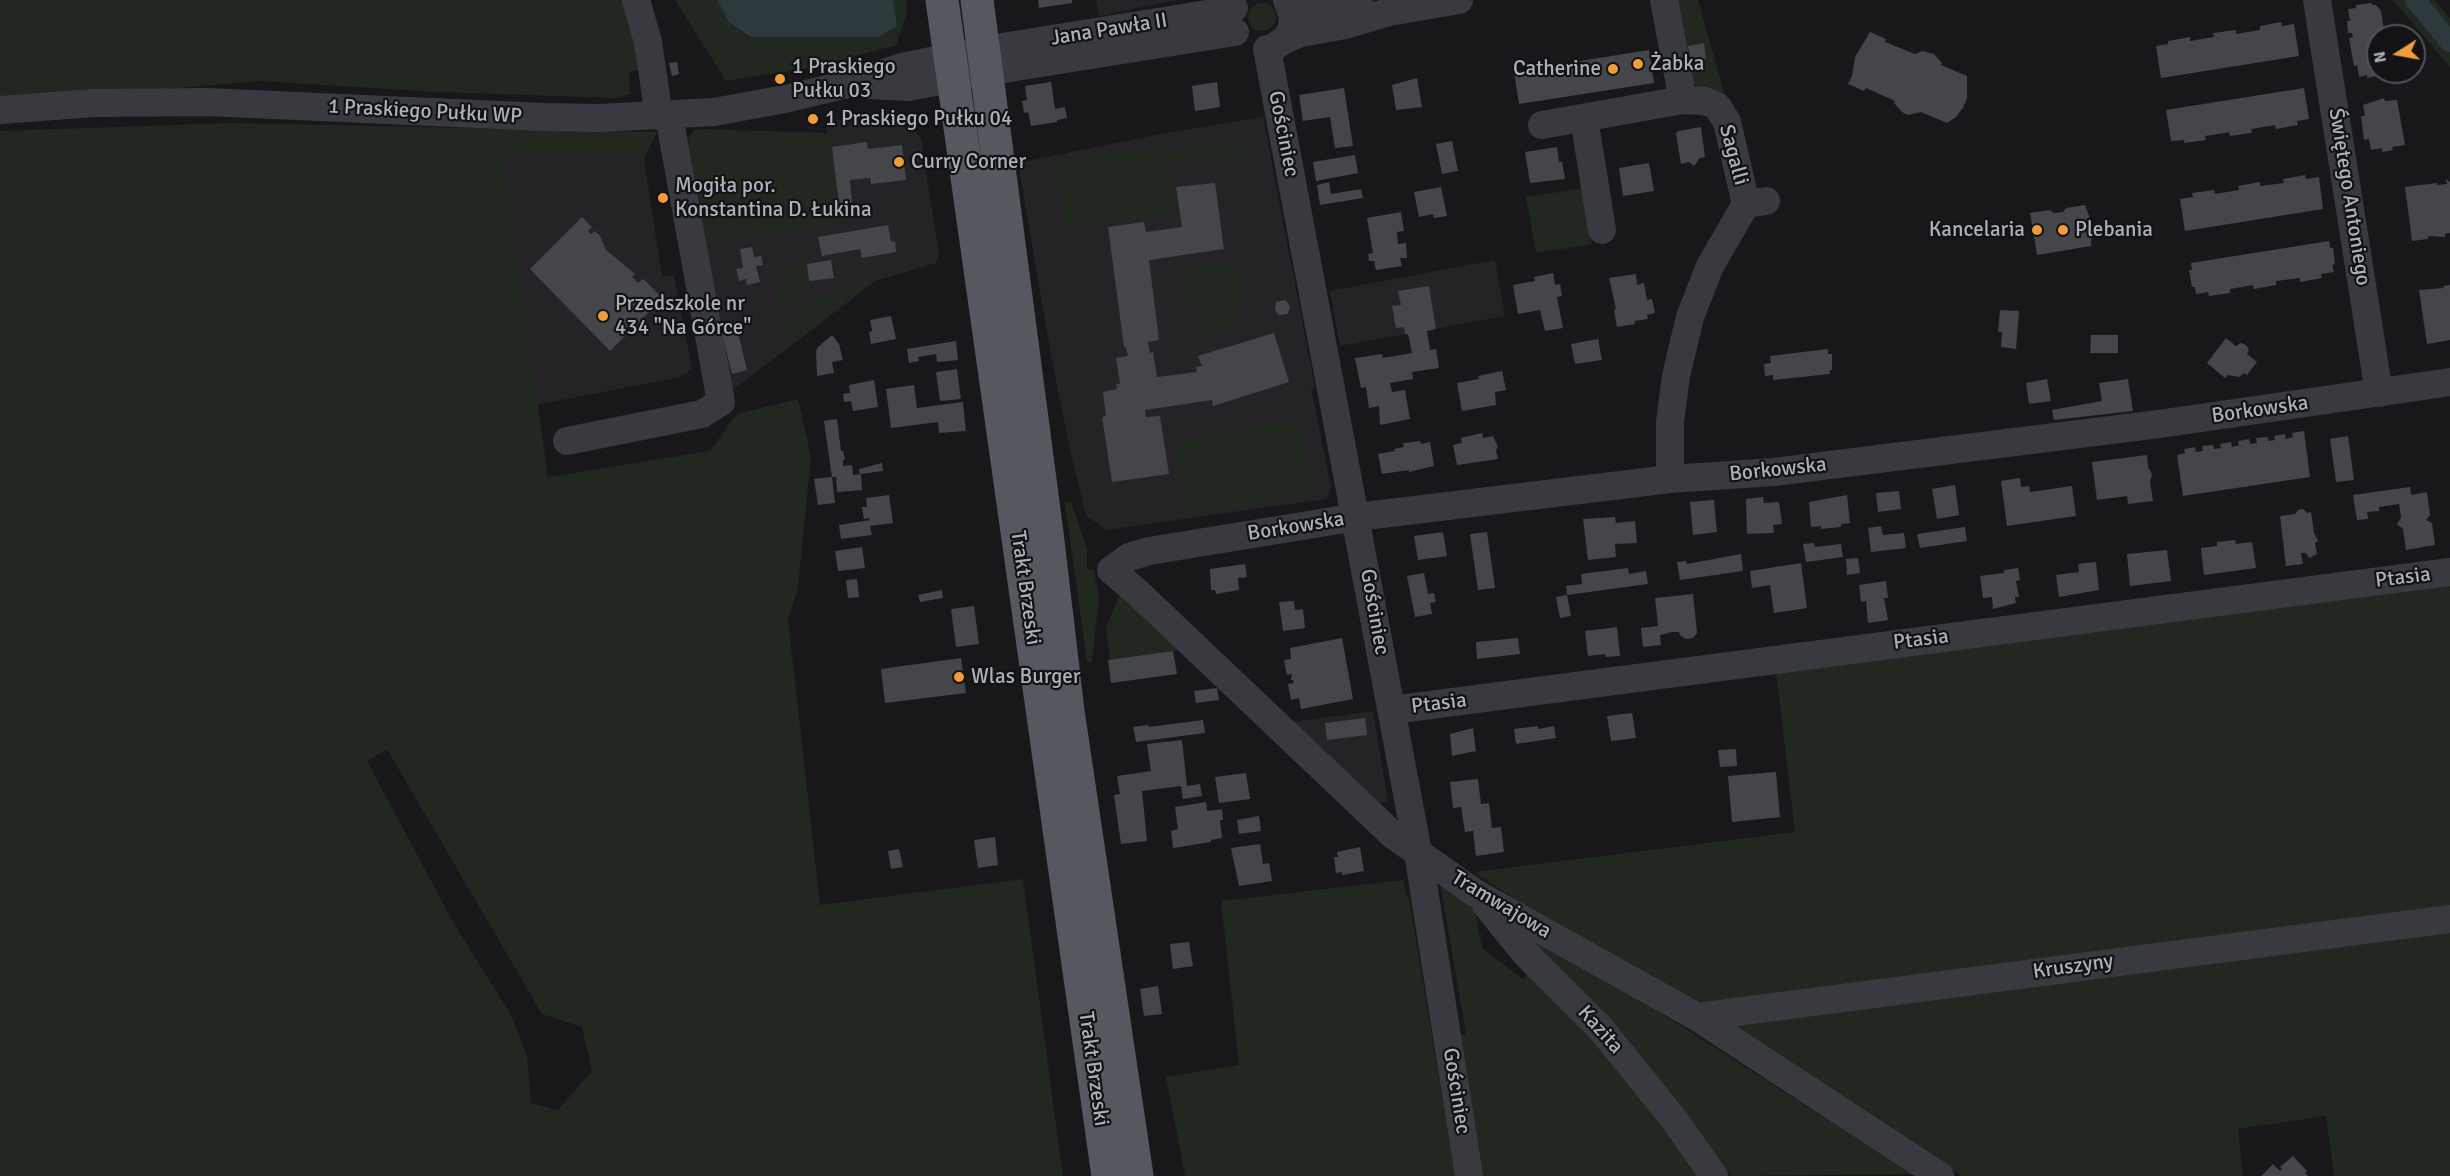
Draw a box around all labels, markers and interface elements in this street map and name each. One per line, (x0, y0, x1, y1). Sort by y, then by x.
street label: Jana Pawła II (1049, 8, 1169, 52)
north arrow (2366, 24, 2426, 84)
text: N (2369, 50, 2391, 64)
place label: Żabka (1650, 51, 1704, 77)
place label: 1 Praskiego Pułku 03 (792, 54, 896, 104)
place label: Catherine (1513, 56, 1601, 82)
marker: Żabka (1631, 57, 1645, 71)
marker: Catherine (1606, 62, 1620, 76)
marker: 1 Praskiego Pułku 03 (773, 72, 787, 86)
street label: Gościniec (1262, 89, 1304, 179)
street label: 1 Praskiego Pułku WP (327, 94, 523, 130)
place label: 1 Praskiego Pułku 04 (825, 106, 1012, 132)
street label: Świętego Antoniego (2323, 106, 2375, 288)
marker: 1 Praskiego Pułku 04 (806, 112, 820, 126)
street label: Sagalli (1713, 122, 1753, 188)
place label: Curry Corner (911, 149, 1026, 175)
marker: Curry Corner (892, 155, 906, 169)
place label: Mogiła por. Konstantina D. Łukina (675, 173, 872, 223)
marker: Mogiła por. Konstantina D. Łukina (656, 191, 670, 205)
place label: Kancelaria (1929, 217, 2025, 243)
place label: Plebania (2075, 217, 2153, 243)
marker: Kancelaria (2030, 223, 2044, 237)
marker: Plebania (2056, 223, 2070, 237)
place label: Przedszkole nr 434 "Na Górce" (615, 291, 751, 341)
marker: Przedszkole nr 434 "Na Górce" (596, 309, 610, 323)
street label: Borkowska (2210, 391, 2310, 429)
street label: Borkowska (1728, 452, 1828, 488)
street label: Borkowska (1246, 507, 1346, 547)
street label: Trakt Brzeski (1005, 529, 1045, 647)
street label: Ptasia (2374, 562, 2432, 594)
street label: Gościniec (1354, 567, 1394, 657)
street label: Ptasia (1892, 624, 1950, 656)
place label: Wlas Burger (971, 664, 1081, 690)
marker: Wlas Burger (952, 670, 966, 684)
street label: Ptasia (1410, 688, 1468, 720)
street label: Tramwajowa (1447, 865, 1555, 945)
street label: Kruszyny (2031, 949, 2115, 985)
street label: Kazita (1572, 1001, 1628, 1059)
street label: Trakt Brzeski (1073, 1010, 1113, 1128)
street label: Gościniec (1437, 1046, 1475, 1136)

